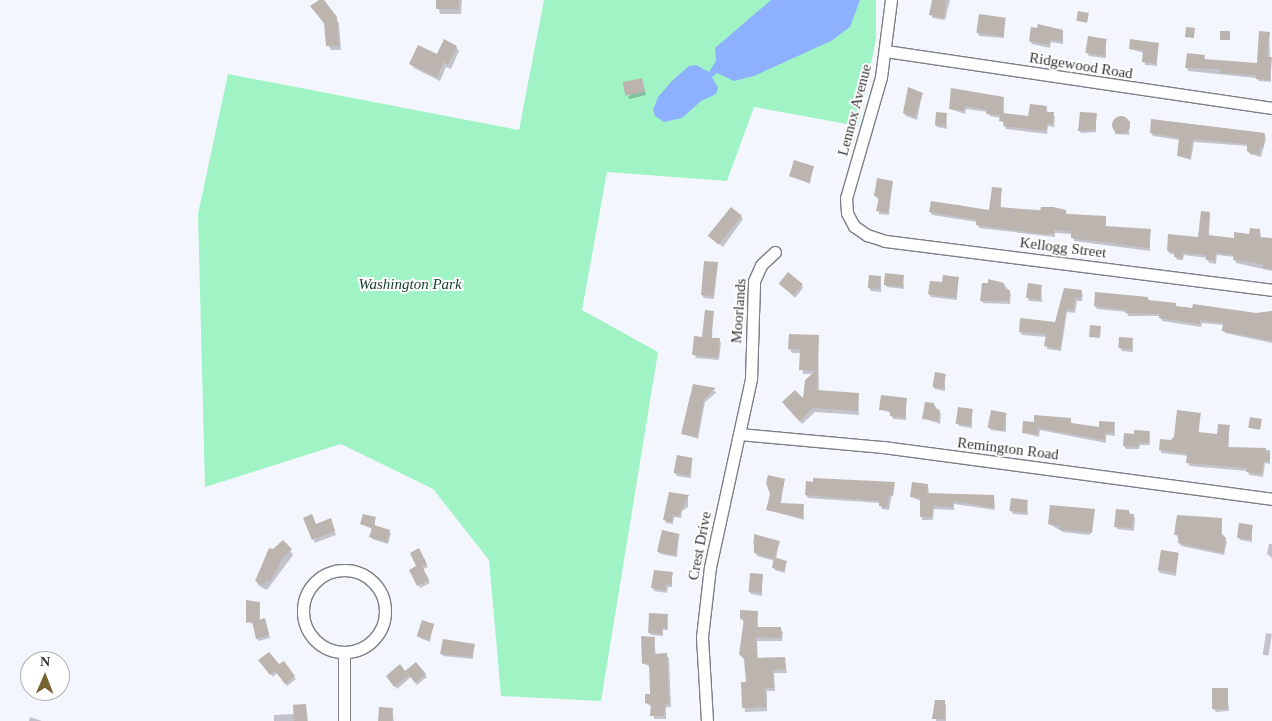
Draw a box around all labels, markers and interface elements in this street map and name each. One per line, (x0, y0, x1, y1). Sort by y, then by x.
street label: Ridgewood Road (1028, 49, 1134, 83)
street label: Lennox Avenue (834, 62, 876, 158)
street label: Kellogg Street (1019, 234, 1107, 262)
park label: Washington Park (358, 276, 462, 294)
street label: Moorlands (728, 278, 750, 344)
street label: Remington Road (956, 434, 1060, 464)
street label: Crest Drive (685, 510, 715, 582)
north arrow (20, 651, 70, 701)
text: N (40, 654, 50, 669)

